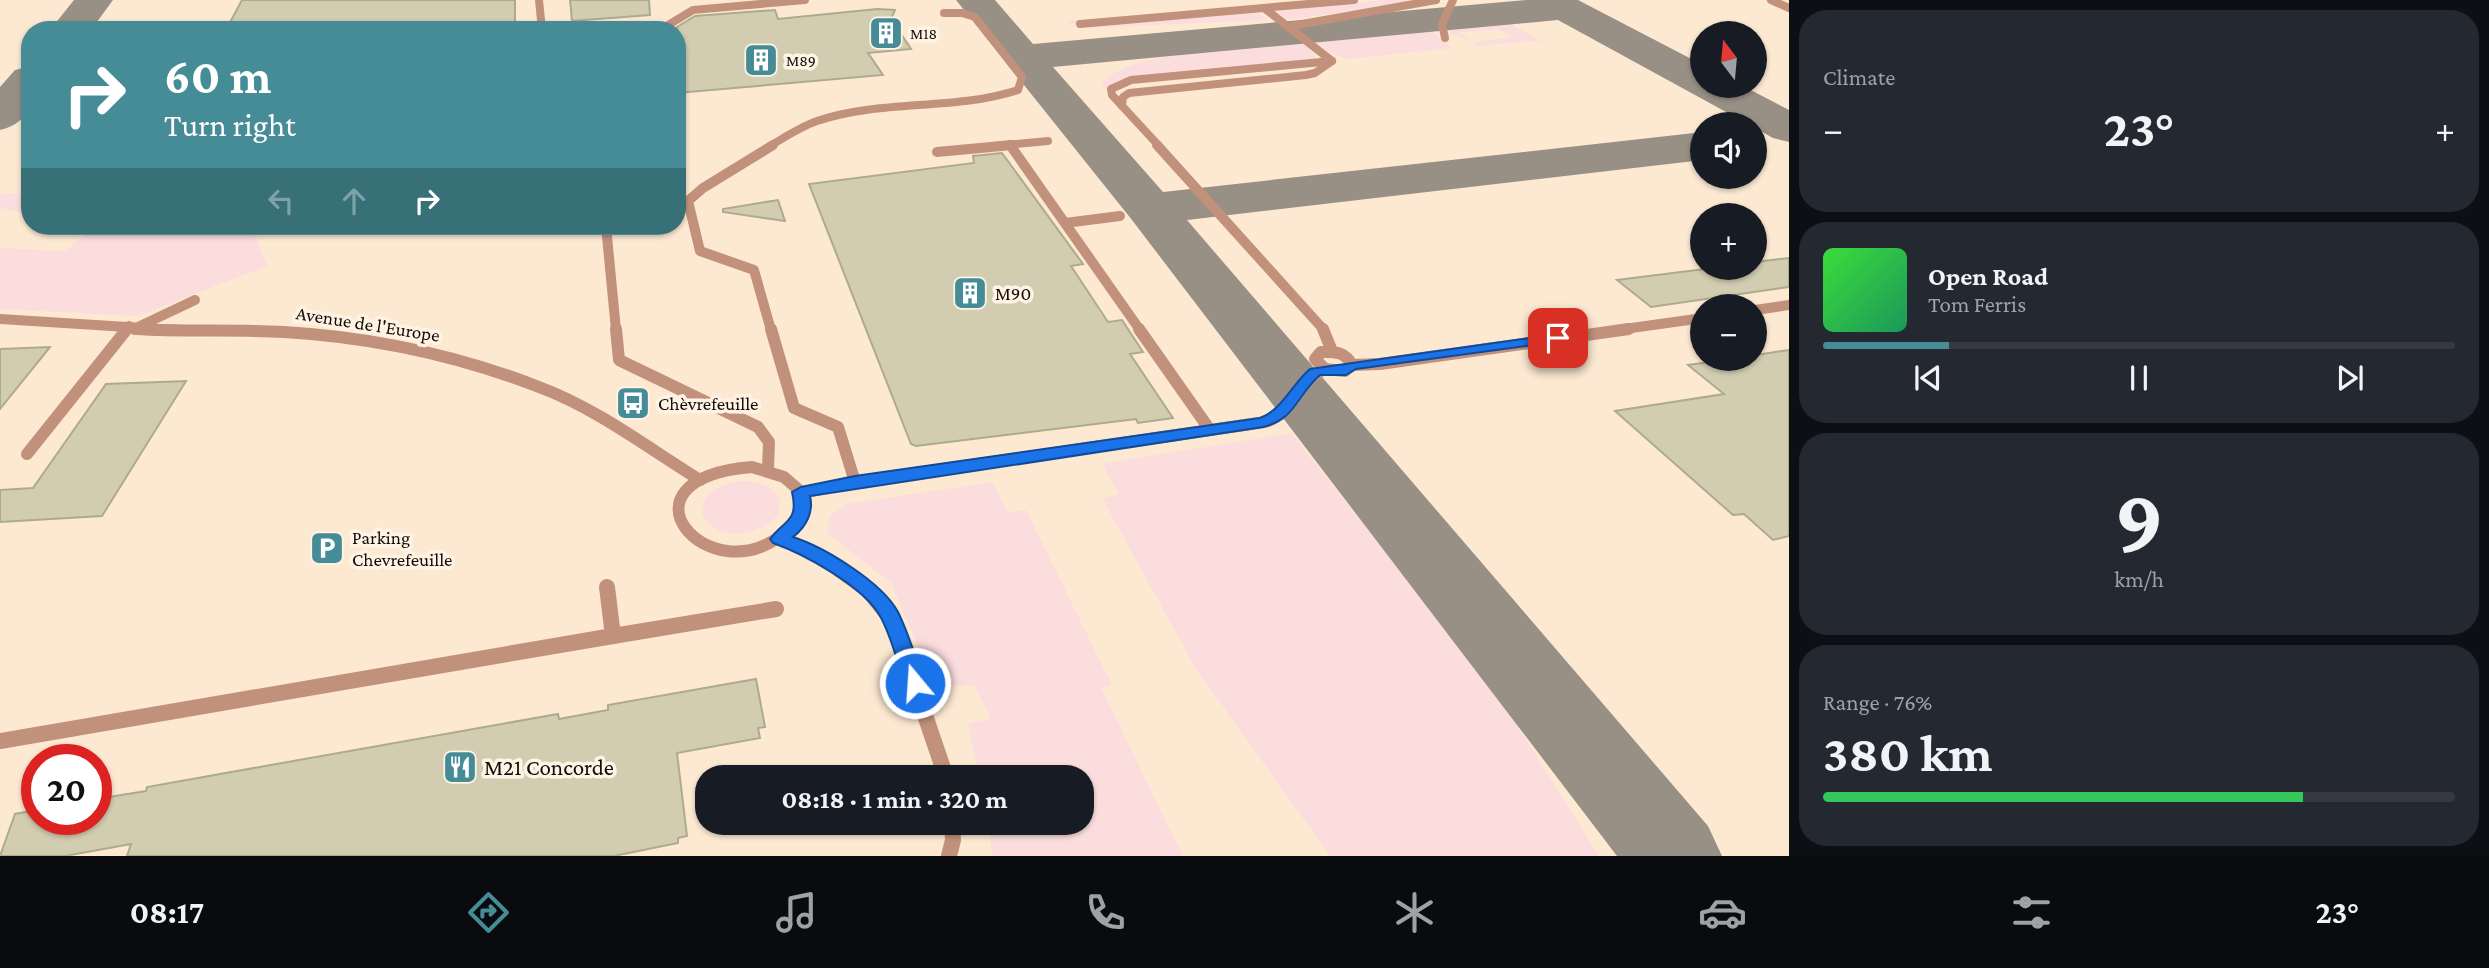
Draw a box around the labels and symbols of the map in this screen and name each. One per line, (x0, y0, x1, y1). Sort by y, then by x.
building icon: M18 (867, 14, 905, 52)
north arrow (1690, 21, 1768, 98)
place label: M18 (910, 25, 937, 42)
building icon: M89 (742, 41, 780, 79)
place label: M89 (786, 52, 816, 69)
building icon: M90 (951, 274, 989, 312)
place label: M90 (995, 283, 1031, 304)
street label: Avenue de l'Europe (295, 302, 441, 346)
pin (1528, 308, 1588, 368)
bus stop icon: Chèvrefeuille (614, 384, 652, 422)
place label: Chèvrefeuille (658, 393, 758, 414)
place label: Parking Chevrefeuille (352, 527, 452, 570)
parking icon: Parking Chevrefeuille (308, 529, 346, 567)
position arrow (878, 646, 952, 720)
speed limit sign: 20 (21, 744, 112, 835)
restaurant icon: M21 Concorde (441, 748, 479, 786)
place label: M21 Concorde (484, 754, 614, 780)

